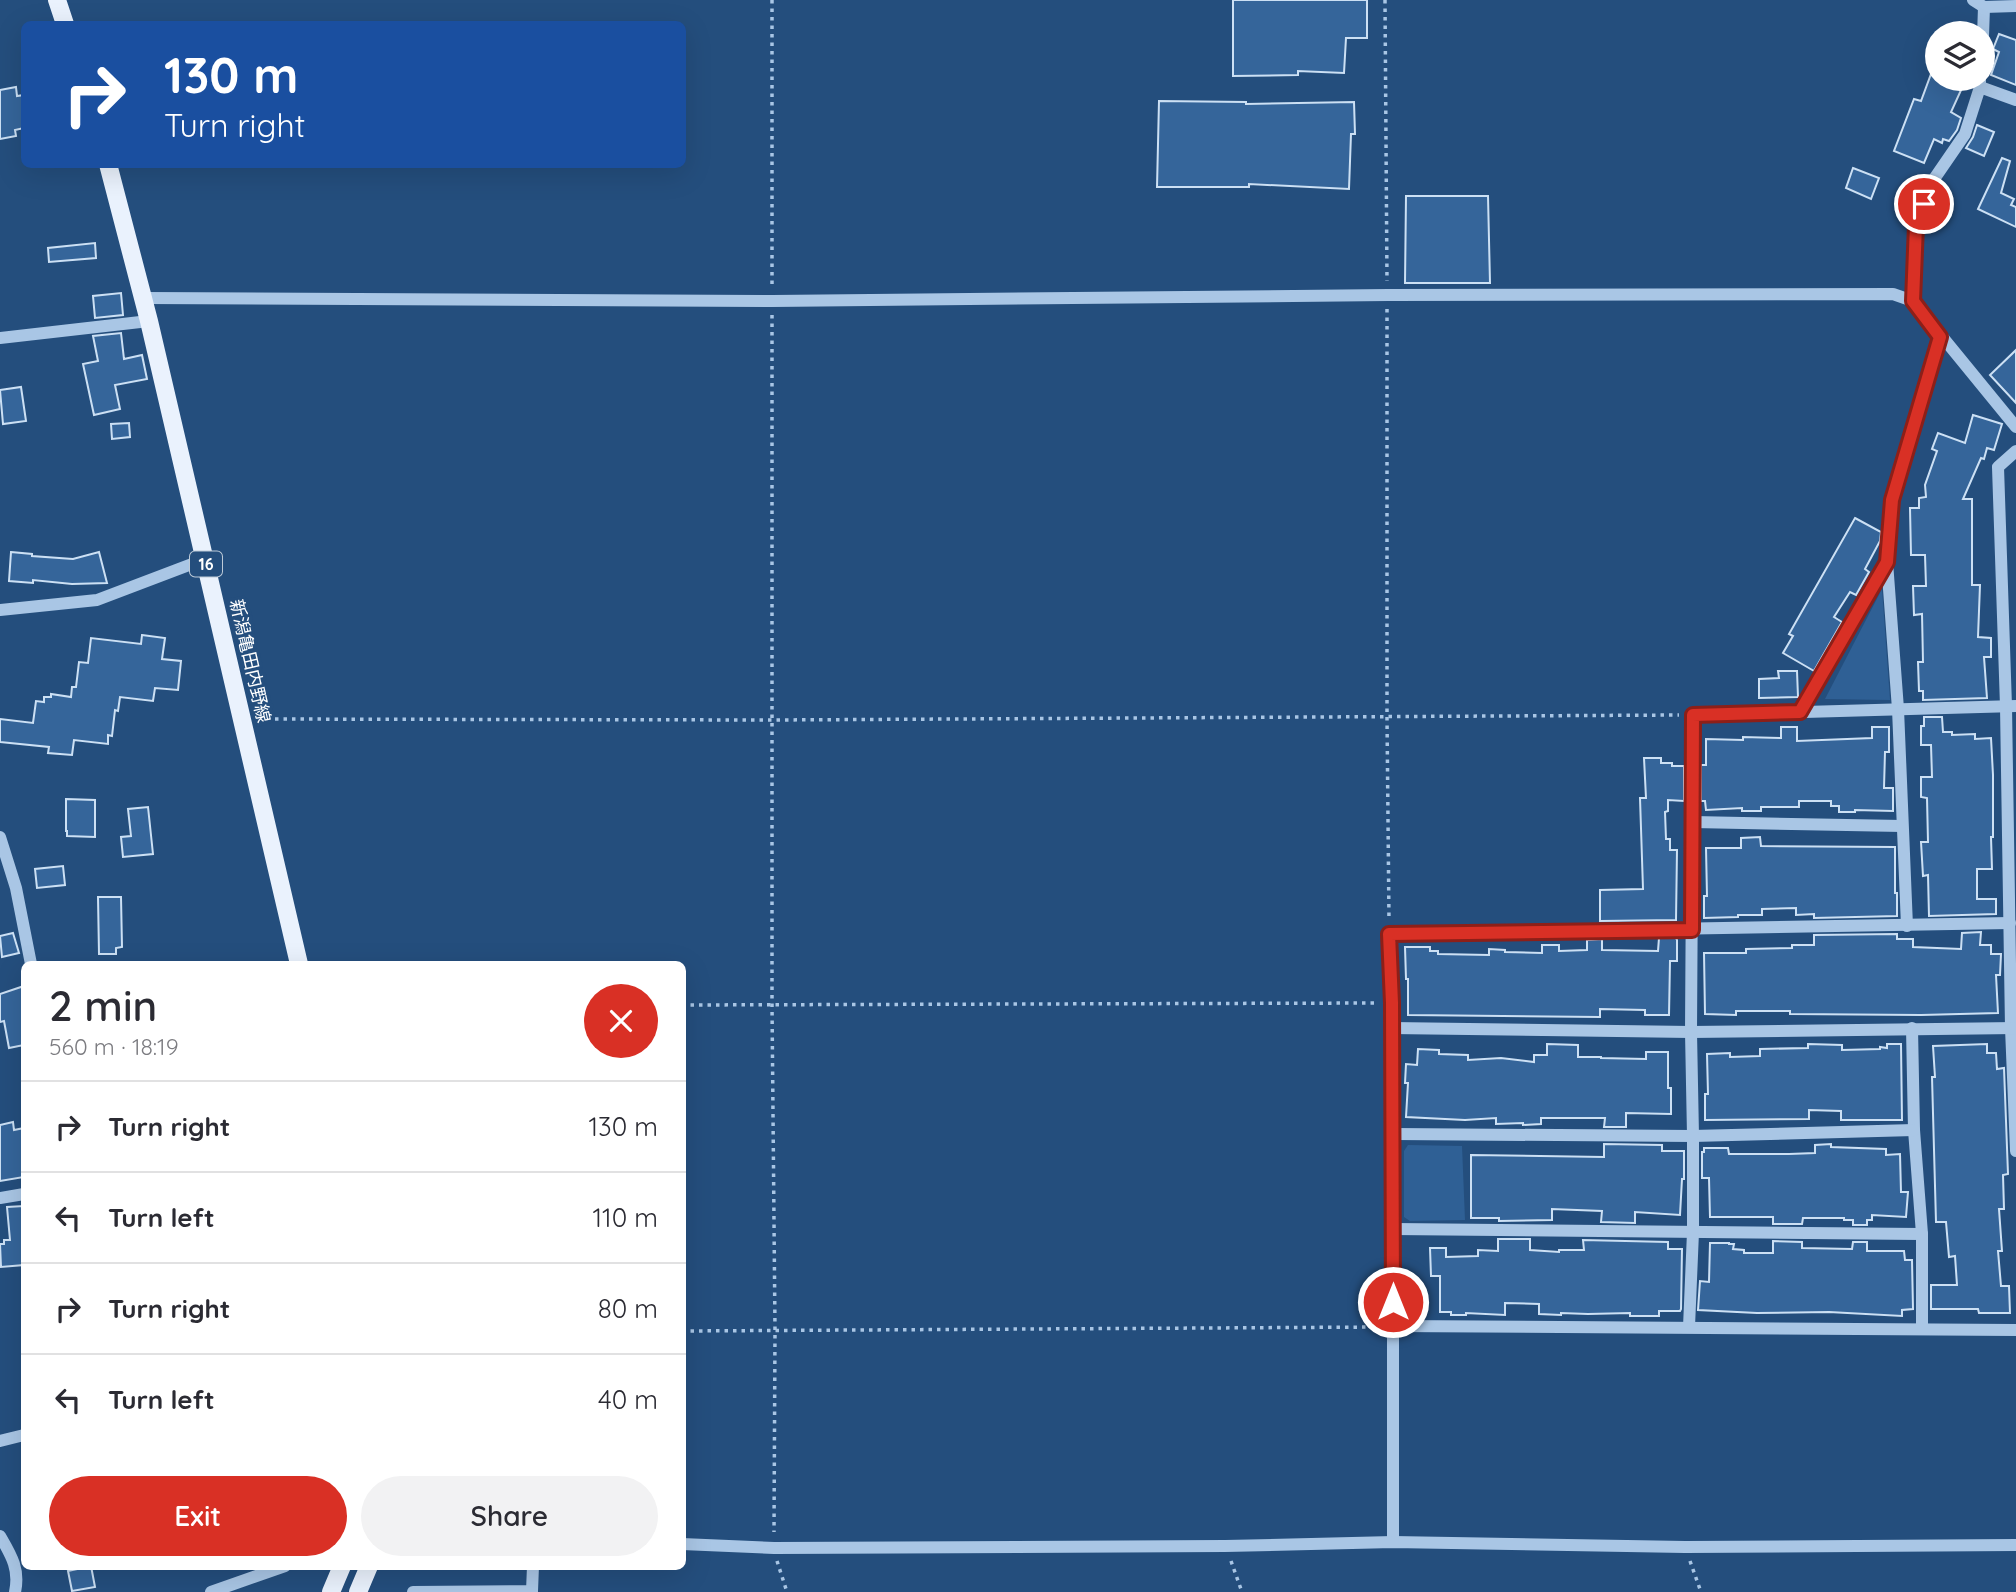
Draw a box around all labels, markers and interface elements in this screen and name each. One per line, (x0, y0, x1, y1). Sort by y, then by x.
map controls (1925, 21, 1995, 91)
button: layers (1925, 21, 1995, 91)
text: 130 m (164, 44, 298, 105)
icon: right (49, 49, 140, 140)
text: Turn right (164, 105, 305, 145)
pin (1894, 174, 1954, 234)
icon: arrive (1905, 185, 1943, 223)
road number: 16 (190, 552, 222, 576)
street label: 新潟亀田内野線 (225, 597, 276, 725)
text: 2 min (49, 979, 157, 1032)
button: close (584, 984, 658, 1058)
text: 560 m · 18:19 (49, 1032, 178, 1061)
icon: right (49, 1108, 87, 1146)
text: Turn right (108, 1110, 230, 1143)
text: 130 m (588, 1110, 658, 1143)
icon: left (49, 1199, 87, 1237)
text: Turn left (108, 1201, 215, 1234)
text: 110 m (592, 1201, 658, 1234)
position arrow (1356, 1265, 1430, 1339)
icon: right (49, 1290, 87, 1328)
text: Turn right (108, 1292, 230, 1325)
text: 80 m (598, 1292, 658, 1325)
icon: left (49, 1381, 87, 1419)
text: Turn left (108, 1383, 215, 1416)
text: 40 m (598, 1383, 658, 1416)
button: Exit (49, 1476, 347, 1556)
button: Share (361, 1476, 658, 1556)

